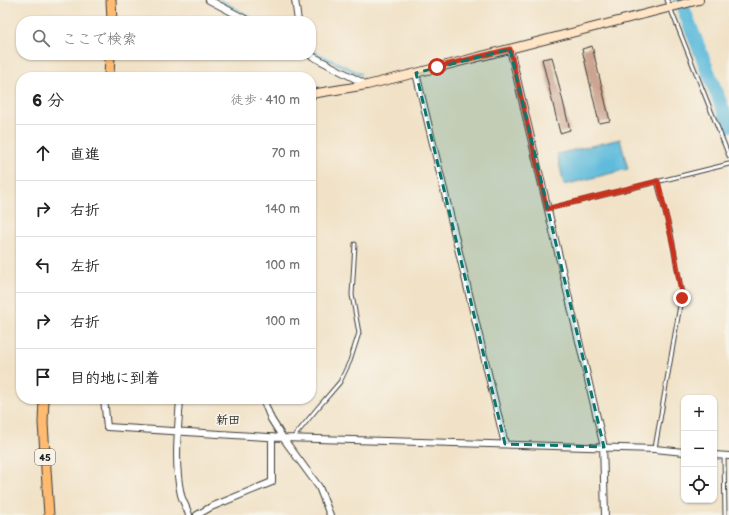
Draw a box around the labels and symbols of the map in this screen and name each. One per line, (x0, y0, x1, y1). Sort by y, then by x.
route start (428, 58, 446, 76)
route end (673, 289, 691, 307)
district label: 新田 (216, 413, 240, 428)
road number: 45 (35, 449, 55, 465)

